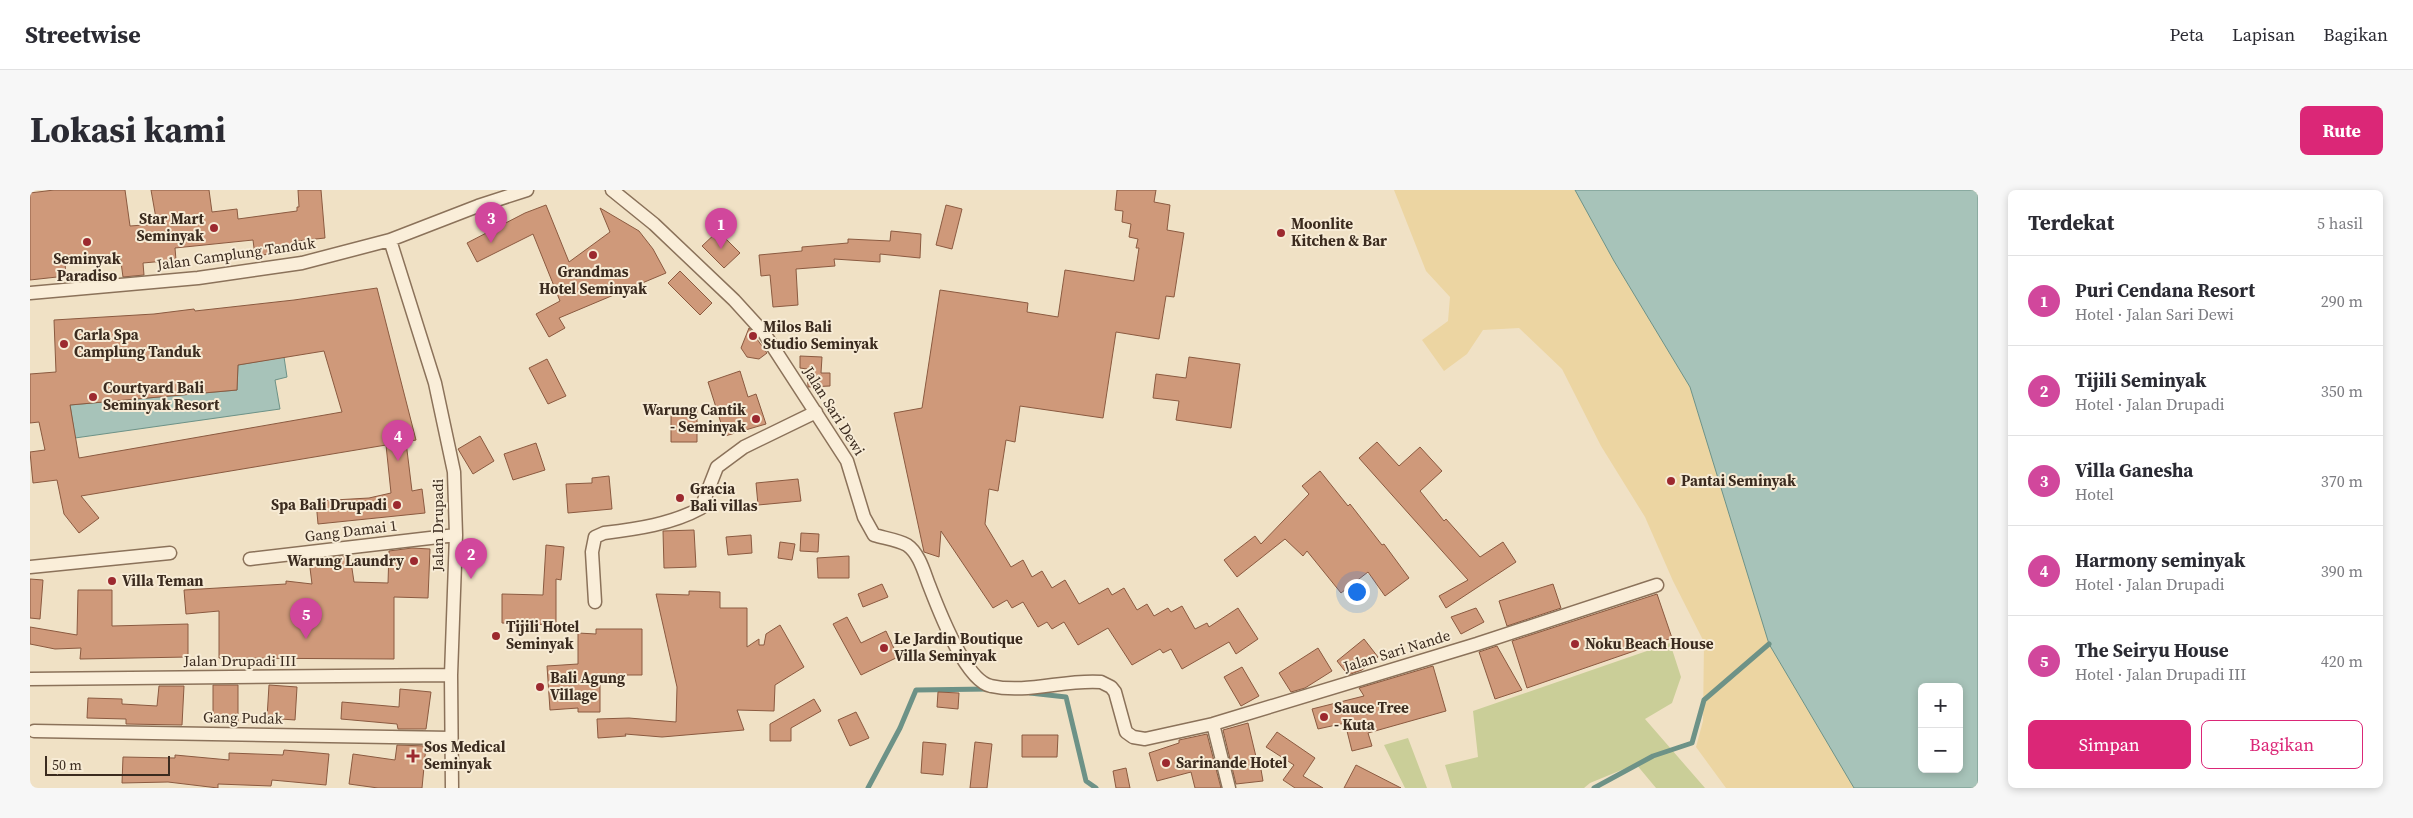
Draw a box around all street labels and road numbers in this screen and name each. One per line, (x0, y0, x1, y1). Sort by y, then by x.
street label: Jalan Camplung Tanduk (154, 232, 317, 275)
street label: Jalan Sari Dewi (798, 362, 870, 459)
street label: Jalan Drupadi (427, 479, 448, 572)
street label: Gang Damai 1 (304, 514, 398, 547)
street label: Jalan Sari Nande (1340, 624, 1453, 677)
street label: Jalan Drupadi III (183, 650, 296, 671)
street label: Gang Pudak (203, 706, 284, 729)

